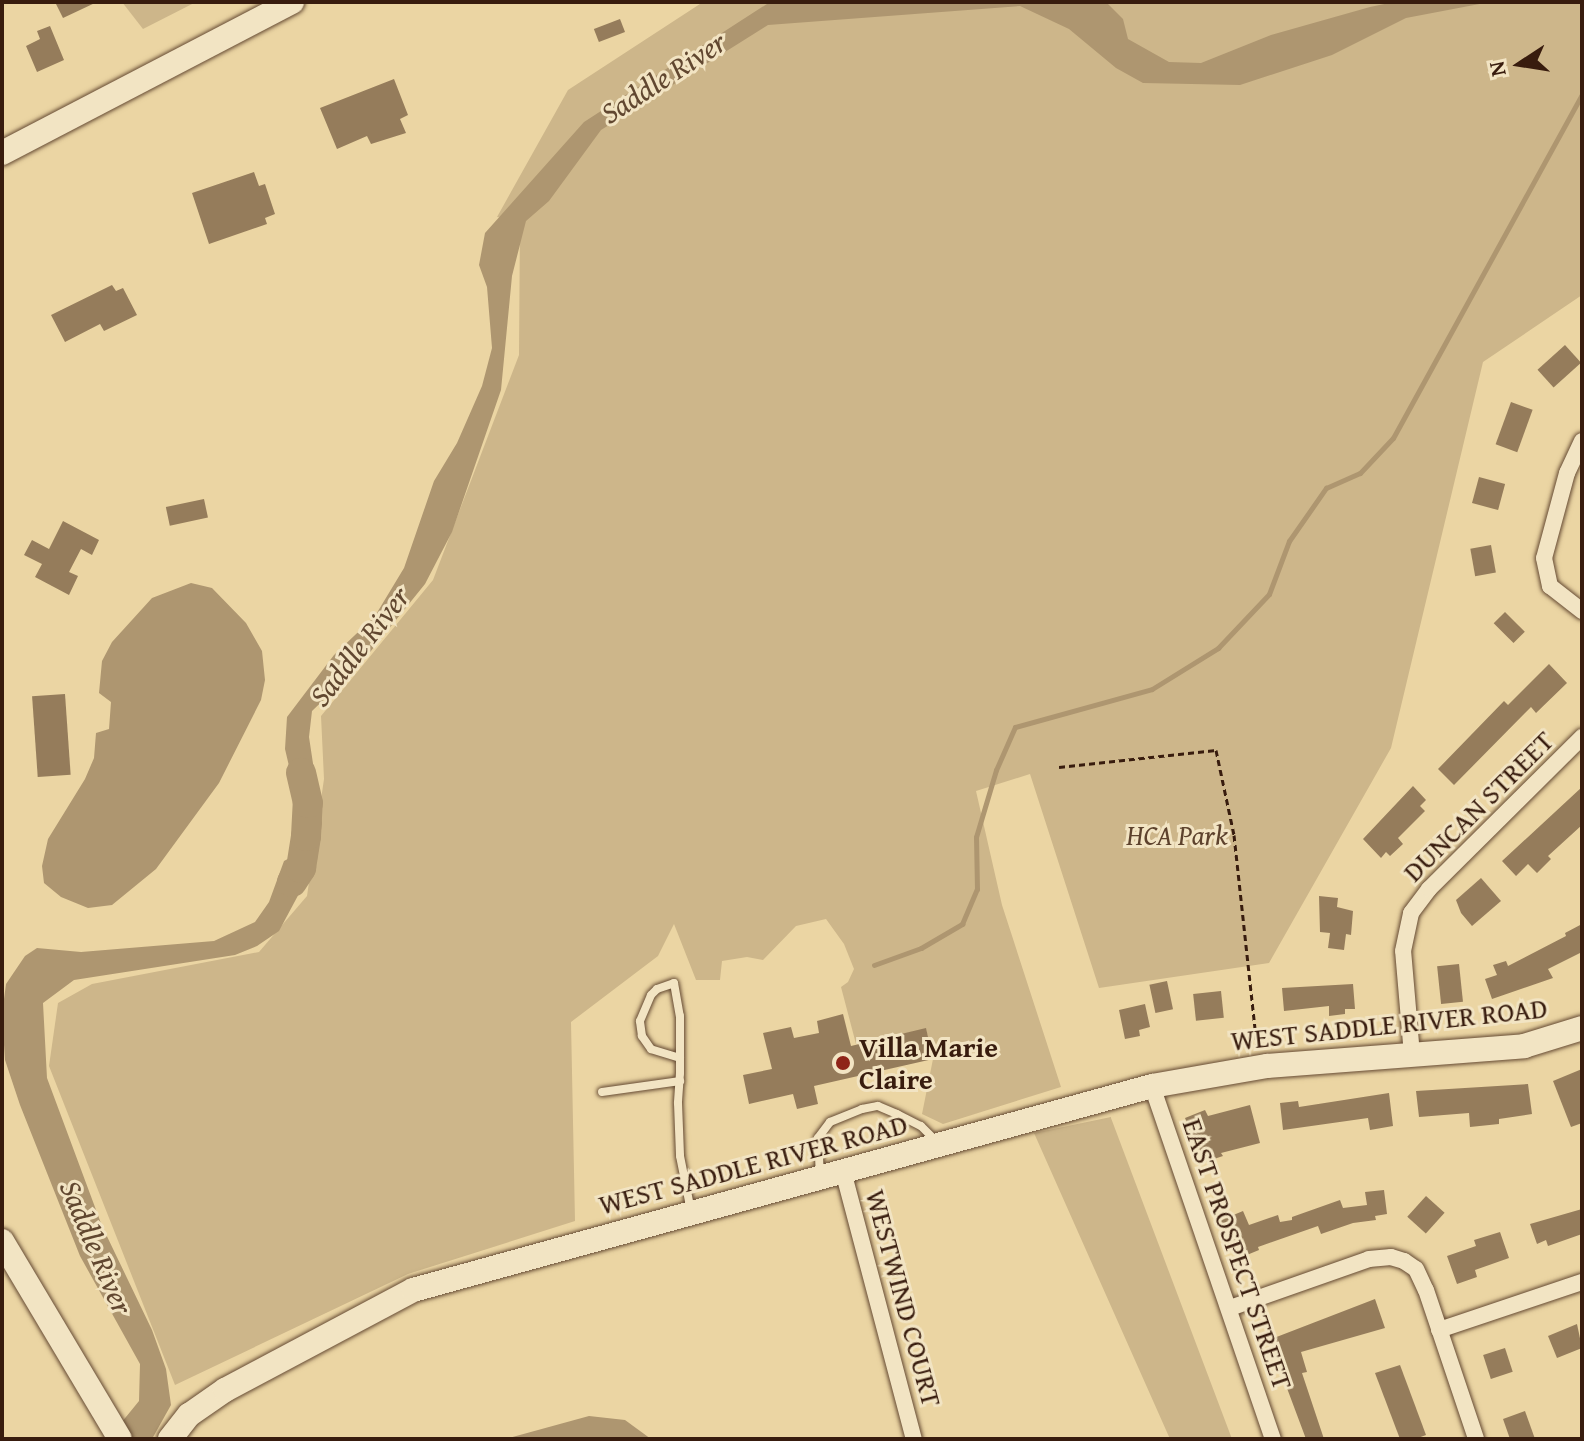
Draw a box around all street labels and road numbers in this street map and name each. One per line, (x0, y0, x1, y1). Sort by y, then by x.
street label: DUNCAN STREET (1396, 724, 1560, 888)
street label: WEST SADDLE RIVER ROAD (1229, 991, 1549, 1057)
street label: WEST SADDLE RIVER ROAD (595, 1107, 911, 1221)
street label: EAST PROSPECT STREET (1176, 1114, 1300, 1394)
street label: WESTWIND COURT (859, 1186, 949, 1410)

